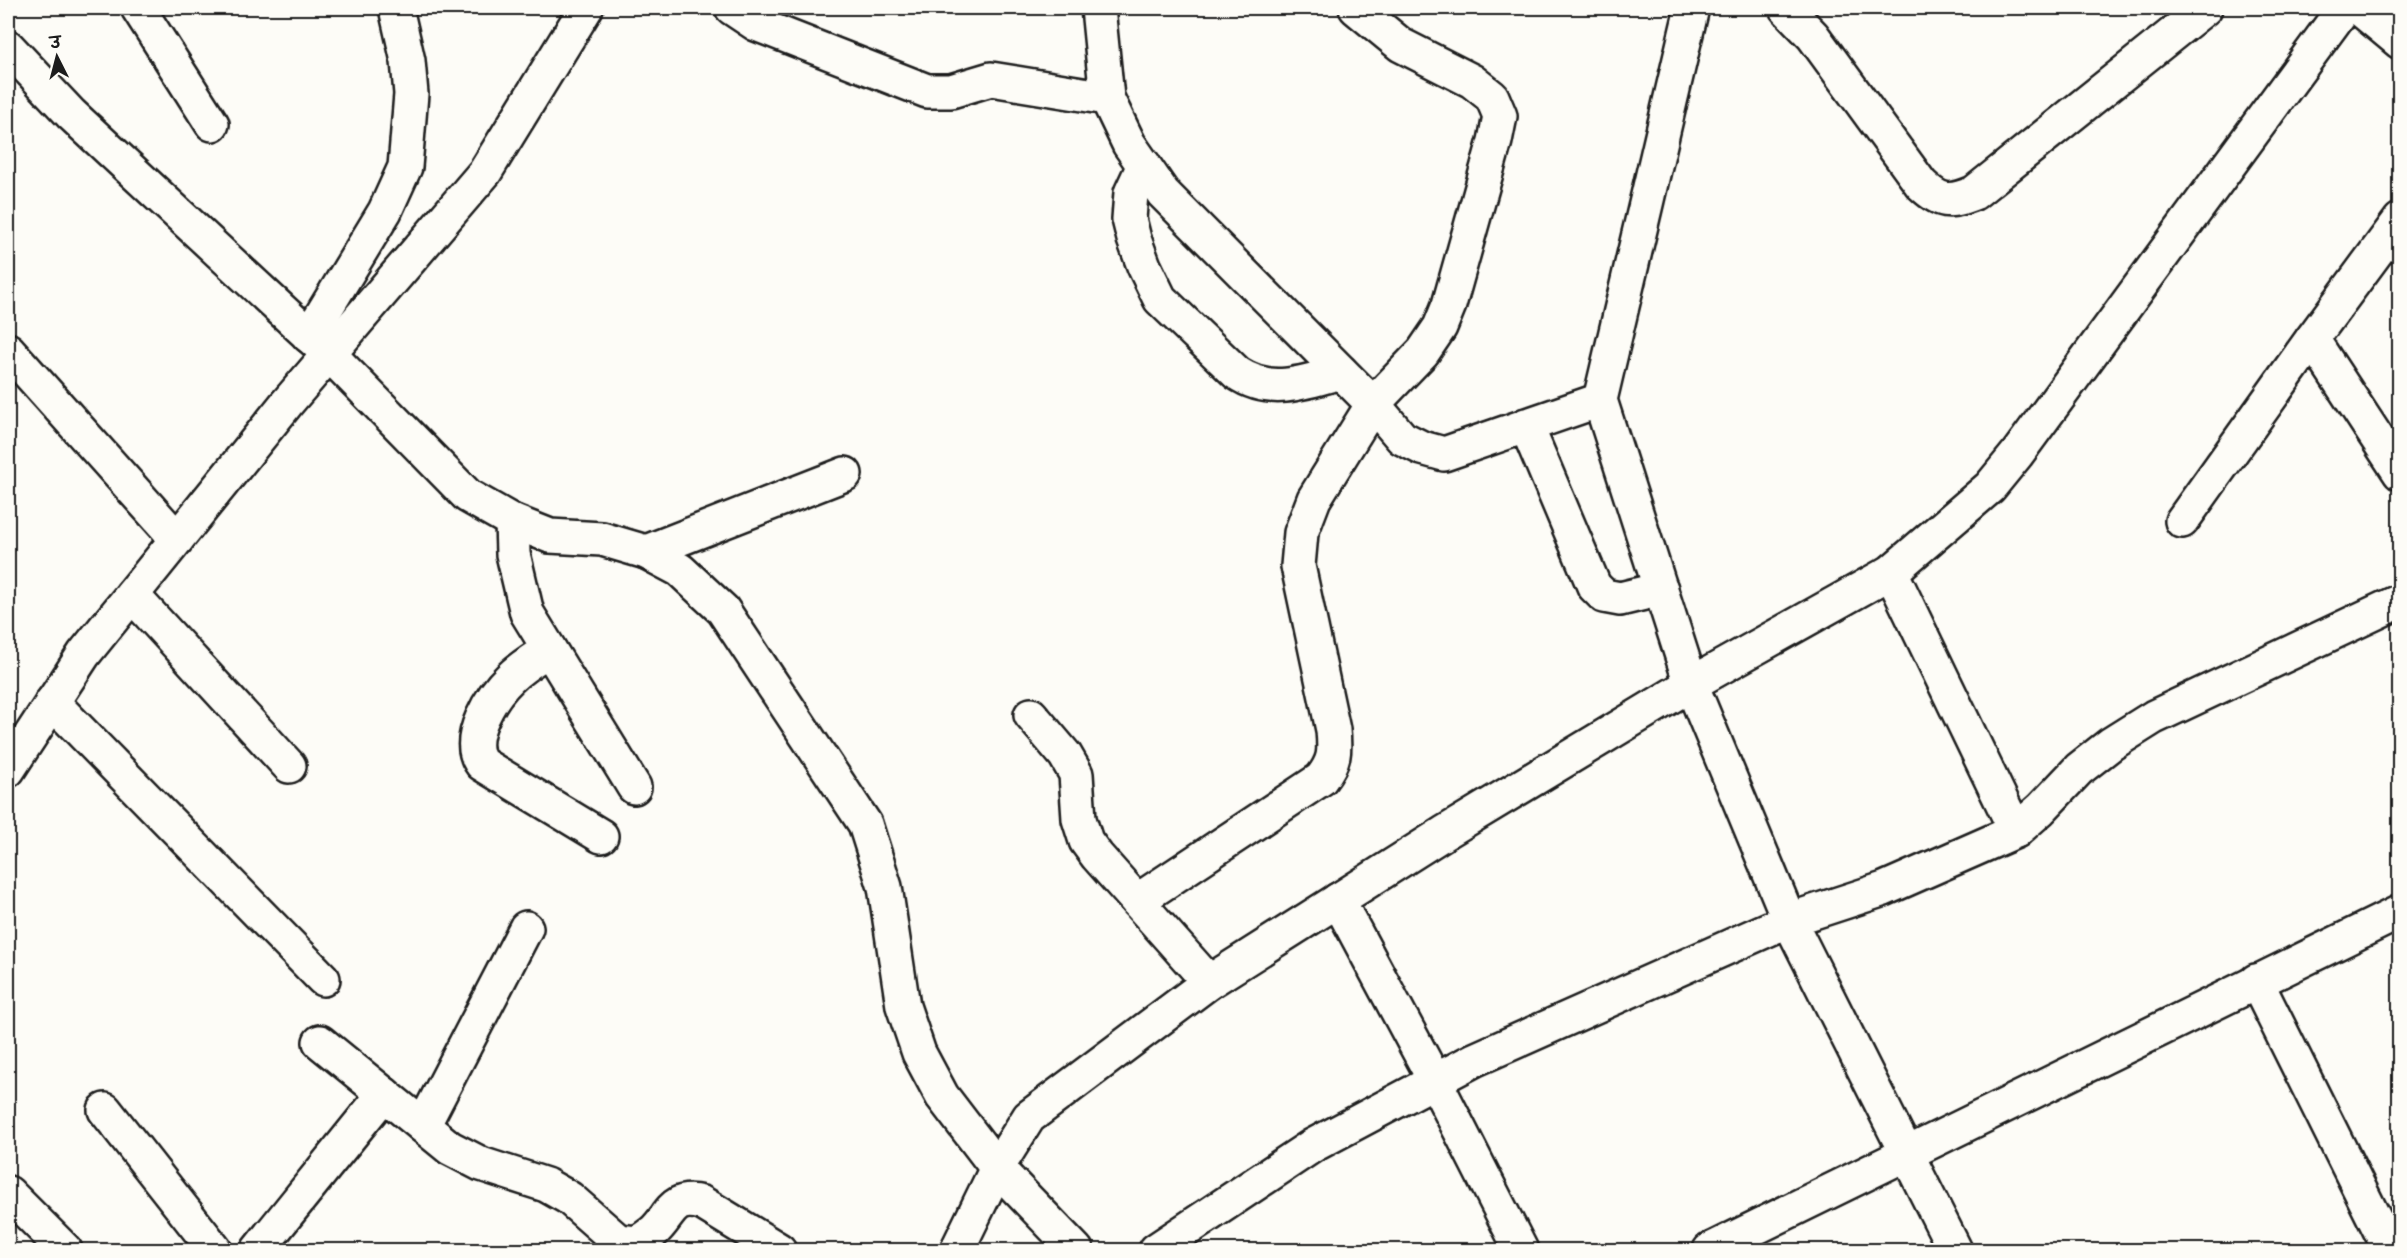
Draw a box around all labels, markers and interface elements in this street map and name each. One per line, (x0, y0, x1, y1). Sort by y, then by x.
north arrow (27, 27, 87, 87)
text: उ (47, 33, 63, 53)

